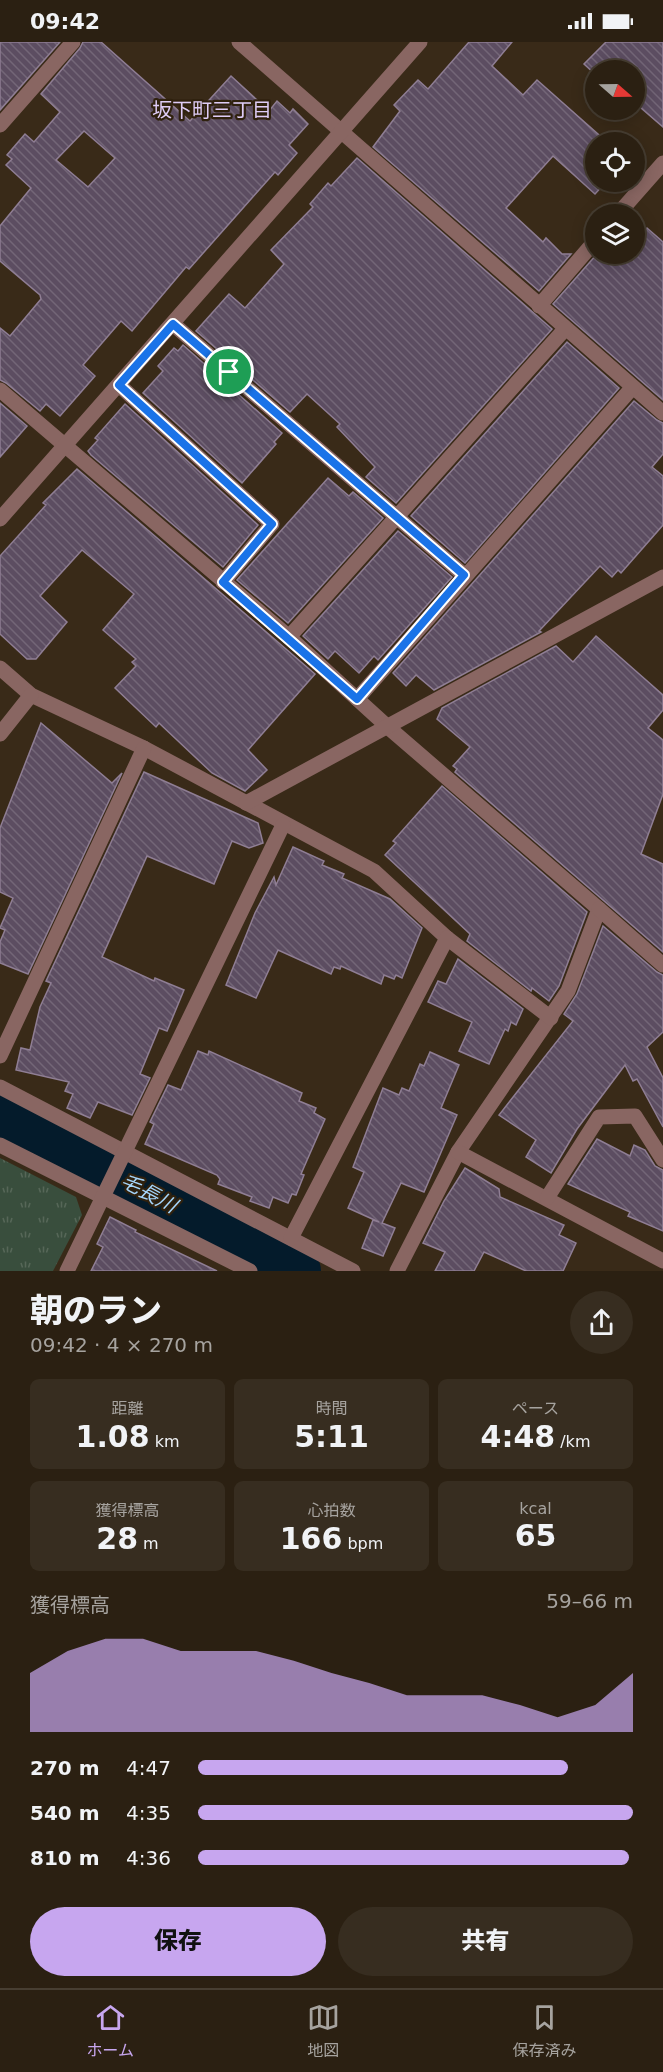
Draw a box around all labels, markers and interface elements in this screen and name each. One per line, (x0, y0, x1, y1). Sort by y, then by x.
text: 09:42 (30, 9, 100, 34)
north arrow (585, 60, 645, 120)
map controls (585, 60, 645, 264)
district label: 坂下町三丁目 (152, 98, 272, 122)
button: locate (585, 132, 645, 192)
button: layers (585, 204, 645, 264)
pin (203, 346, 254, 397)
icon: arrive (212, 355, 245, 388)
water label: 毛長川 (117, 1168, 183, 1219)
text: 朝のラン (30, 1291, 162, 1330)
button: share (570, 1291, 633, 1354)
text: 09:42 · 4 × 270 m (30, 1333, 213, 1357)
text: 距離 (111, 1399, 144, 1418)
text: 時間 (315, 1399, 348, 1418)
text: ペース (512, 1399, 559, 1418)
text: 1.08 (76, 1419, 150, 1454)
text: 5:11 (294, 1419, 369, 1454)
text: 4:48 (481, 1419, 555, 1454)
text: km (150, 1432, 179, 1451)
text: /km (555, 1432, 590, 1451)
text: kcal (519, 1499, 552, 1518)
text: 獲得標高 (95, 1501, 160, 1520)
text: 心拍数 (307, 1501, 356, 1520)
text: 65 (515, 1518, 556, 1553)
text: 28 (96, 1521, 138, 1556)
text: 166 (280, 1521, 342, 1556)
text: m (138, 1534, 159, 1553)
text: bpm (342, 1534, 383, 1553)
text: 59–66 m (546, 1589, 633, 1613)
text: 獲得標高 (30, 1593, 110, 1617)
text: 270 m (30, 1756, 100, 1780)
text: 4:47 (126, 1756, 171, 1780)
text: 540 m (30, 1801, 100, 1825)
text: 4:35 (126, 1801, 171, 1825)
text: 810 m (30, 1846, 100, 1870)
text: 4:36 (126, 1846, 171, 1870)
button: 保存 (30, 1907, 326, 1976)
button: 共有 (338, 1907, 633, 1976)
tab: ホーム (86, 2001, 134, 2061)
tab: 地図 (307, 2001, 340, 2061)
tab: 保存済み (513, 2001, 577, 2061)

